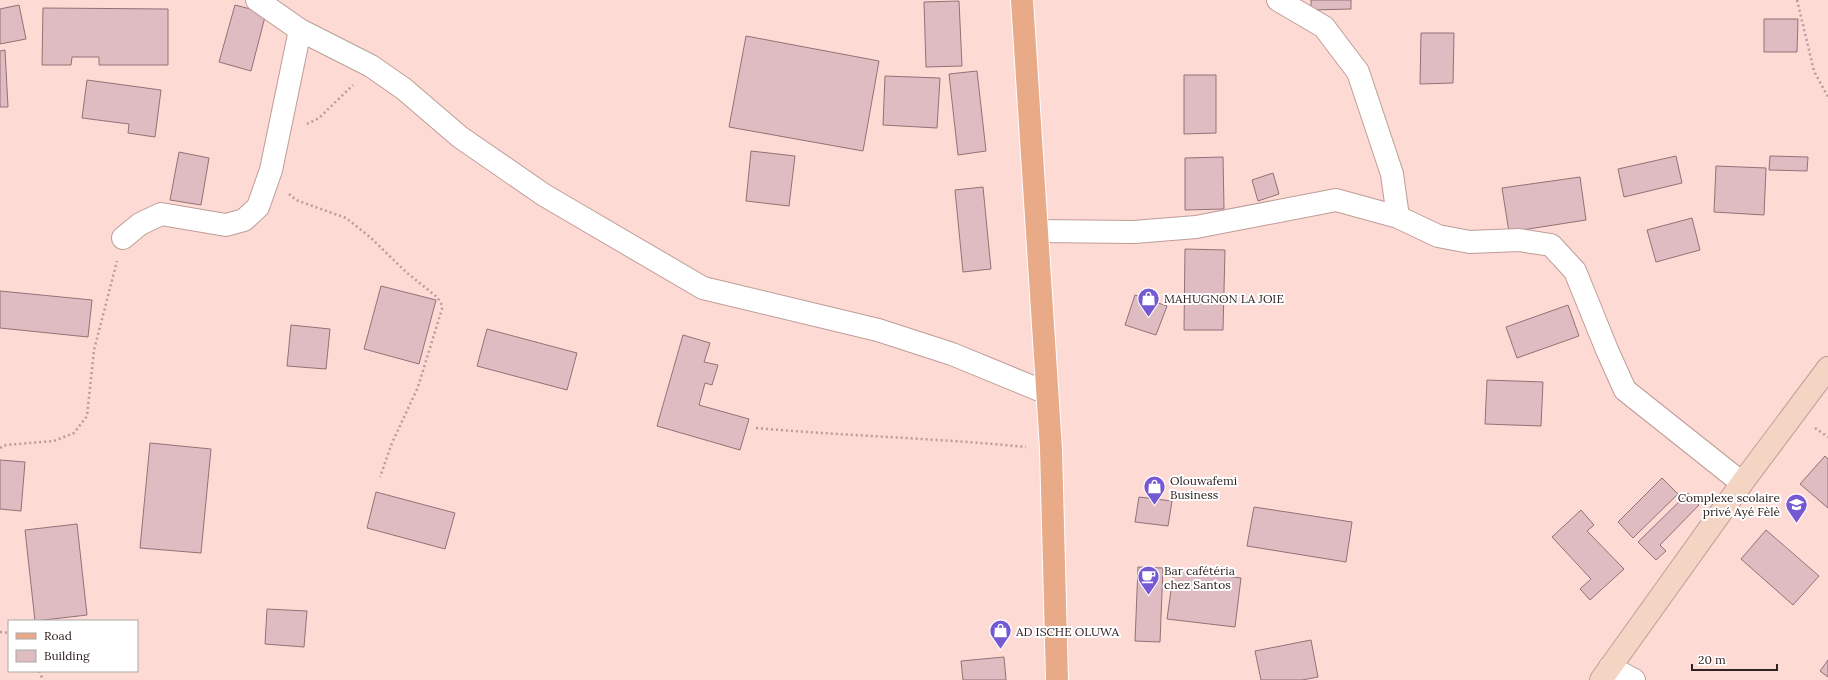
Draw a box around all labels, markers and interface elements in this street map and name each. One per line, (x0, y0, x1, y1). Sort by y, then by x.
shop icon: MAHUGNON LA JOIE (1136, 285, 1162, 318)
place label: MAHUGNON LA JOIE (1164, 291, 1284, 306)
place label: Olouwafemi Business (1170, 473, 1237, 502)
shop icon: Olouwafemi Business (1142, 474, 1168, 507)
place label: Complexe scolaire privé Ayé Fèlè (1678, 490, 1780, 519)
school or university icon: Complexe scolaire privé Ayé Fèlè (1783, 491, 1809, 524)
place label: Bar cafétéria chez Santos (1164, 563, 1235, 592)
cafe icon: Bar cafétéria chez Santos (1135, 564, 1161, 597)
shop icon: AD ISCHE OLUWA (987, 618, 1013, 651)
legend (8, 620, 138, 672)
place label: AD ISCHE OLUWA (1015, 624, 1119, 639)
text: Road (44, 628, 72, 643)
scale bar (1692, 646, 1777, 672)
text: Building (44, 648, 90, 663)
text: 20 m (1698, 652, 1726, 667)

